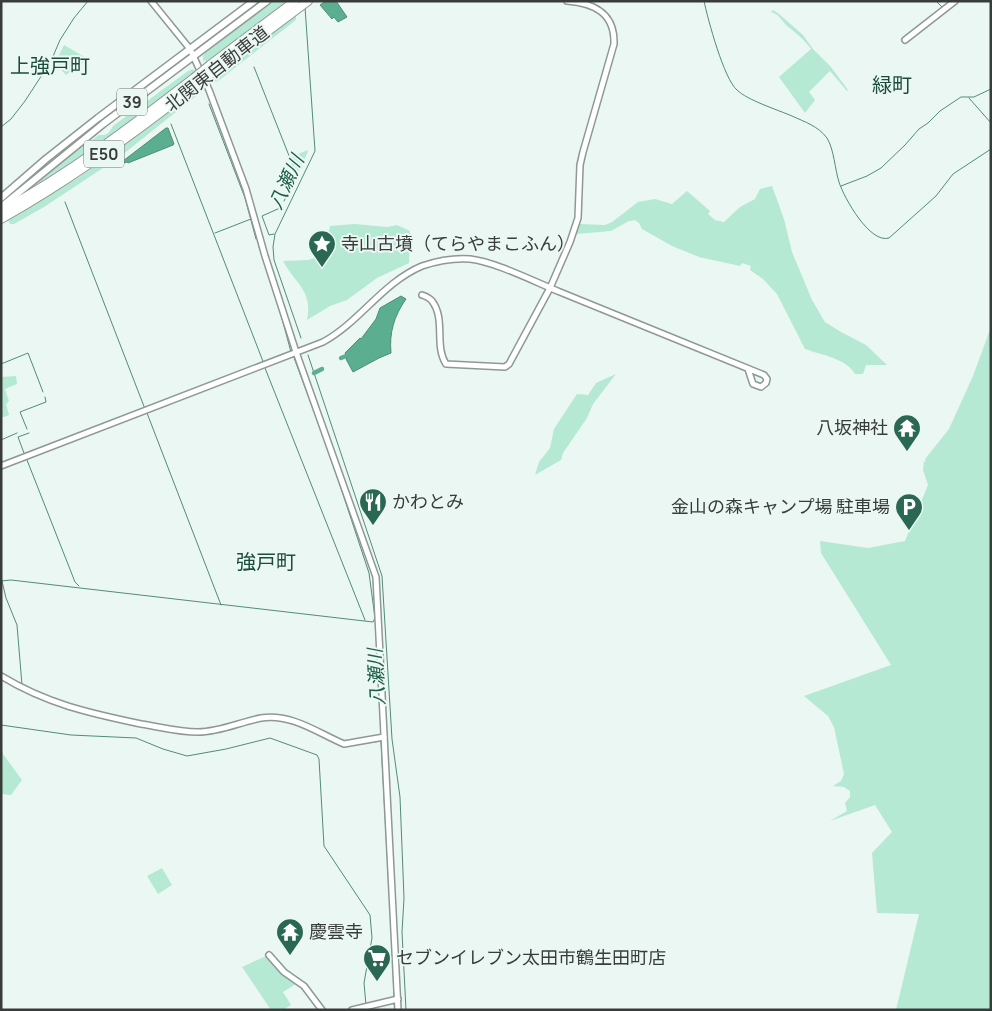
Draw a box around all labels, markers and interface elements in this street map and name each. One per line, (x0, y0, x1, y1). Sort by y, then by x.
street label: 北関東自動車道 (159, 20, 273, 116)
district label: 上強戸町 (10, 52, 90, 79)
district label: 緑町 (872, 71, 912, 98)
road number: 39 (117, 88, 147, 115)
road number: E50 (84, 140, 124, 168)
water label: 八瀬川 (262, 149, 311, 213)
place icon: 寺山古墳（てらやまこふん） (307, 229, 337, 268)
place label: 寺山古墳（てらやまこふん） (341, 231, 575, 255)
temple icon: 八坂神社 (892, 413, 922, 452)
place label: 八坂神社 (816, 415, 888, 439)
restaurant icon: かわとみ (358, 487, 388, 526)
place label: かわとみ (392, 489, 464, 513)
parking icon: 金山の森キャンプ場 駐車場 (894, 492, 924, 531)
place label: 金山の森キャンプ場 駐車場 (671, 494, 890, 518)
district label: 強戸町 (236, 548, 296, 575)
water label: 八瀬川 (361, 646, 390, 706)
temple icon: 慶雲寺 (275, 917, 305, 956)
place label: 慶雲寺 (309, 919, 363, 943)
supermarket icon: セブンイレブン太田市鶴生田町店 (362, 943, 392, 982)
place label: セブンイレブン太田市鶴生田町店 (396, 945, 666, 969)

